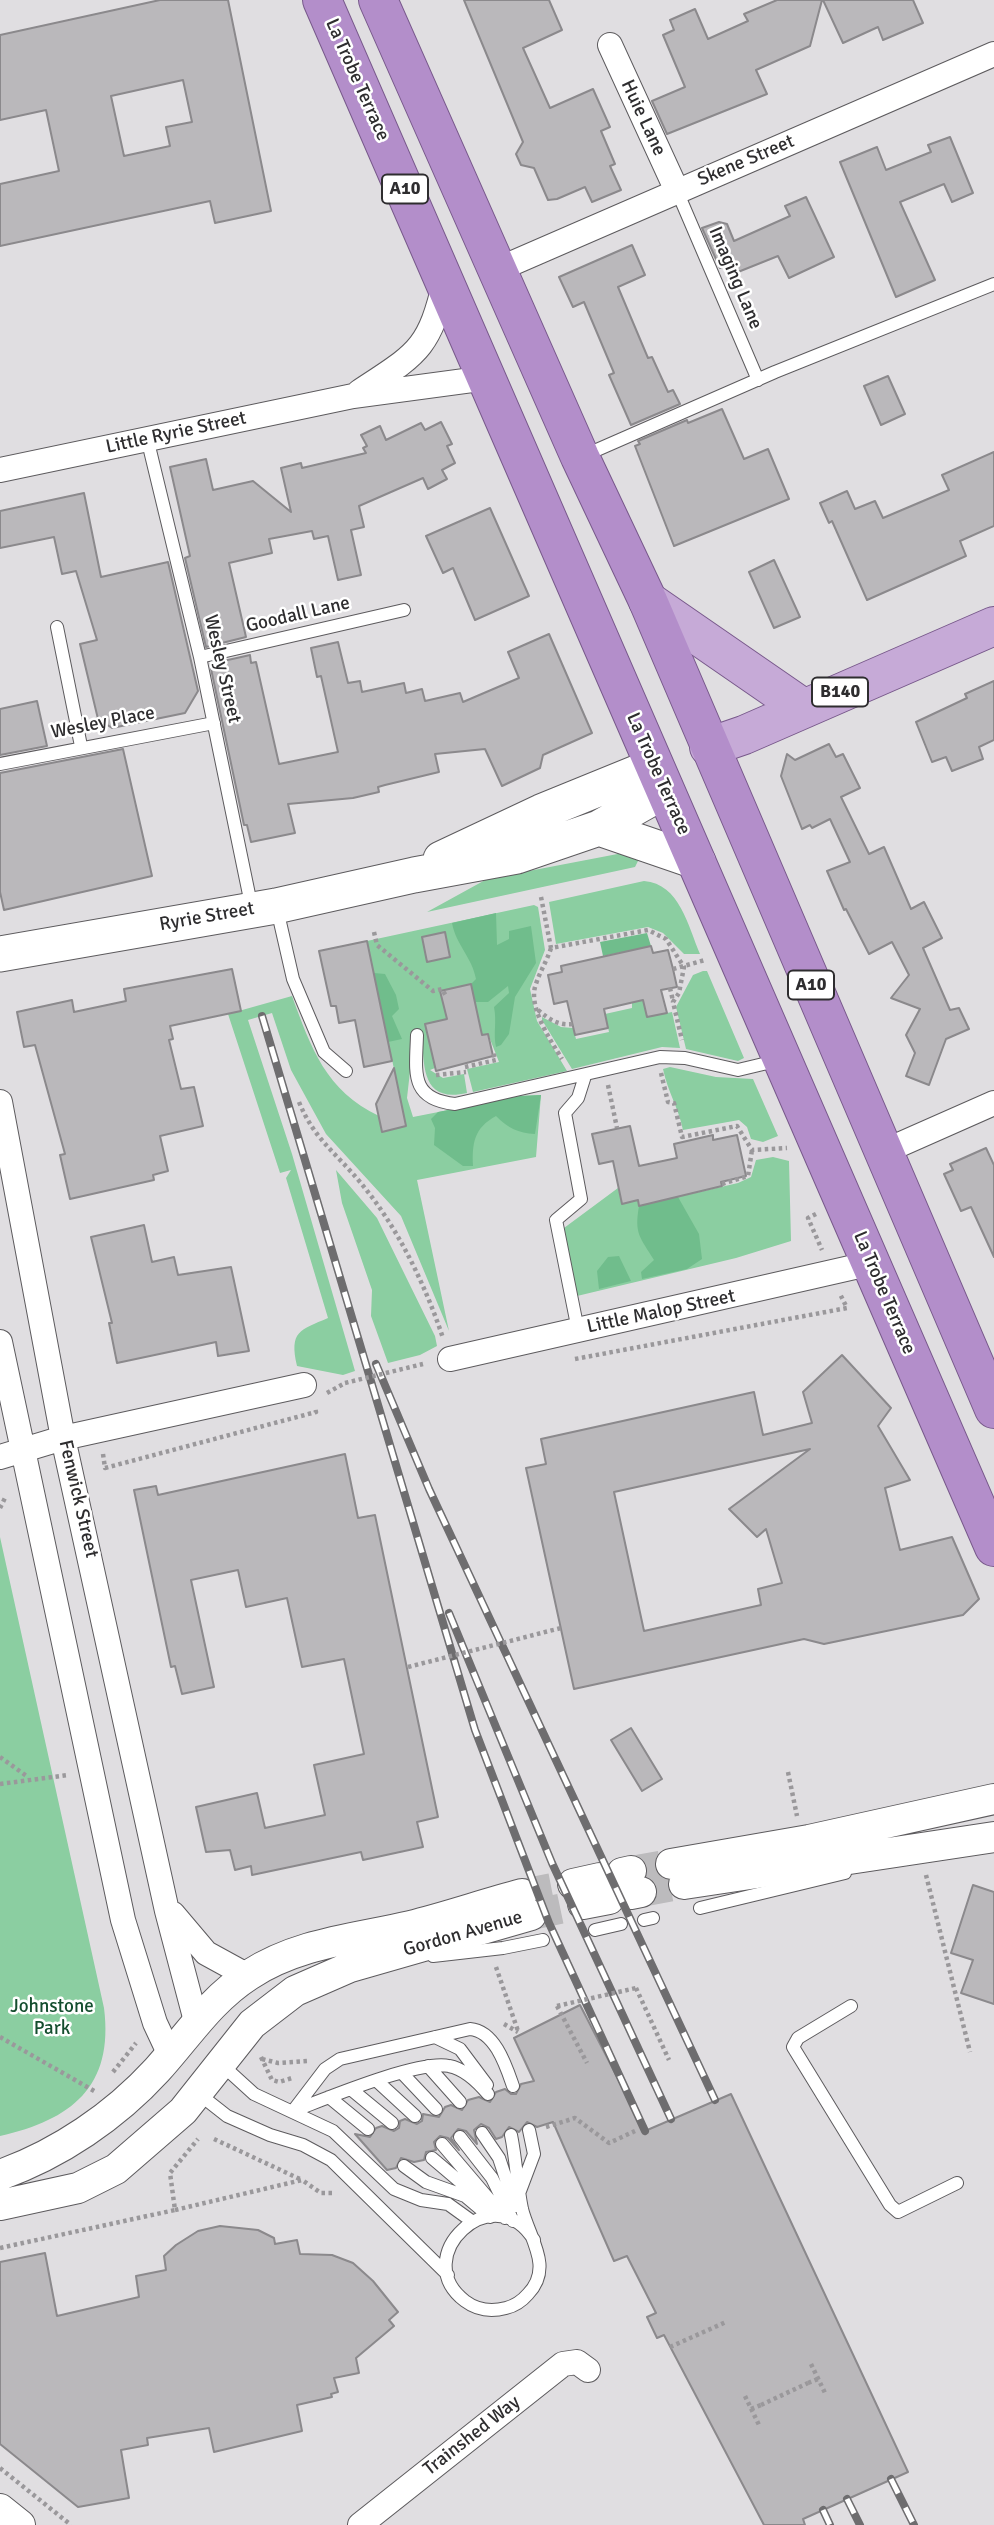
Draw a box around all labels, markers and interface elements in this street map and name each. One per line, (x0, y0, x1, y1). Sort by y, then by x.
street label: La Trobe Terrace (320, 15, 394, 145)
street label: Huie Lane (616, 76, 670, 160)
street label: Skene Street (694, 130, 798, 192)
road number: A10 (382, 174, 428, 204)
street label: Imaging Lane (703, 223, 767, 333)
street label: Little Ryrie Street (104, 407, 248, 459)
street label: Goodall Lane (244, 592, 352, 638)
street label: Wesley Street (198, 613, 246, 725)
road number: B140 (812, 678, 868, 706)
street label: Wesley Place (49, 702, 157, 744)
street label: La Trobe Terrace (621, 709, 695, 839)
street label: Ryrie Street (158, 897, 256, 937)
road number: A10 (788, 970, 834, 1000)
street label: La Trobe Terrace (848, 1228, 920, 1358)
street label: Little Malop Street (585, 1285, 737, 1339)
street label: Fenwick Street (53, 1438, 103, 1560)
street label: Gordon Avenue (401, 1906, 525, 1962)
park label: Johnstone Park (10, 1996, 94, 2040)
street label: Trainshed Way (419, 2391, 525, 2481)

